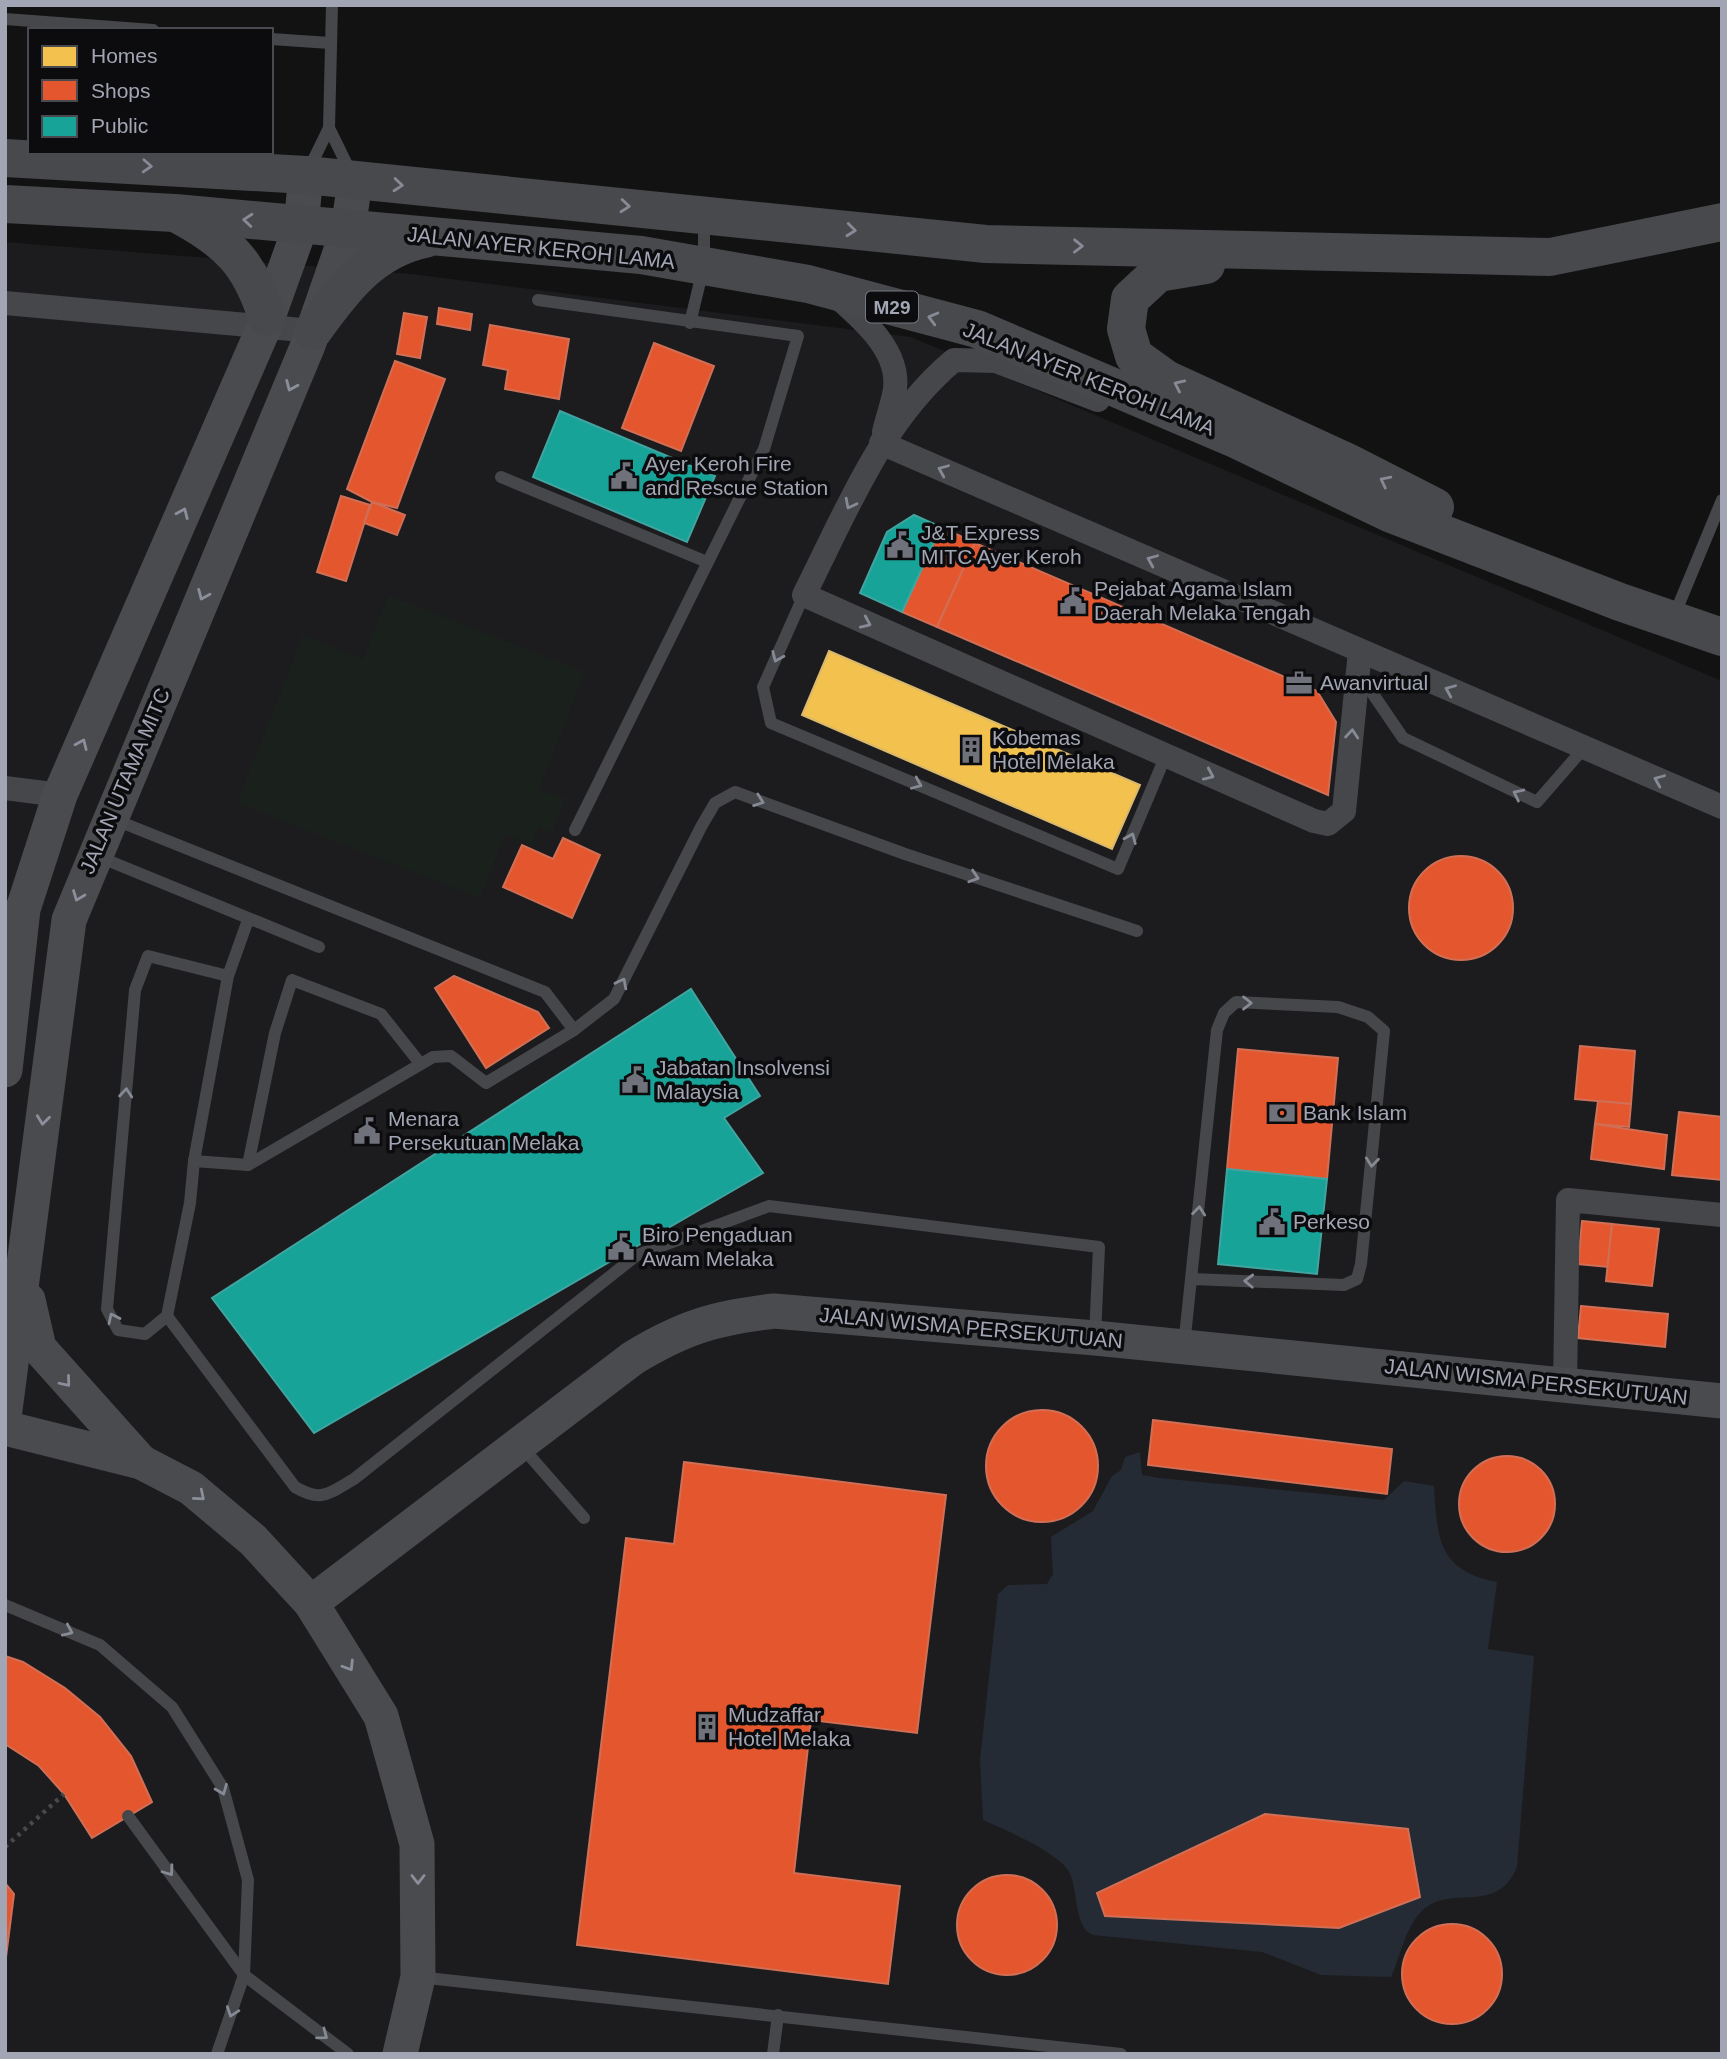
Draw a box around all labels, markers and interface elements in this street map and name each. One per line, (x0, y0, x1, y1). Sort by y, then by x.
legend (28, 28, 273, 154)
text: Homes (91, 44, 158, 67)
text: Shops (91, 79, 151, 102)
text: Public (91, 114, 148, 137)
one-way arrow (142, 159, 153, 174)
one-way arrow (393, 177, 404, 192)
one-way arrow (619, 199, 630, 214)
one-way arrow (242, 213, 253, 228)
street label: JALAN AYER KEROH LAMA (406, 222, 676, 273)
one-way arrow (845, 222, 857, 237)
one-way arrow (1072, 239, 1083, 254)
road number: M29 (866, 292, 918, 322)
one-way arrow (927, 311, 939, 326)
street label: JALAN AYER KEROH LAMA (960, 317, 1218, 440)
one-way arrow (285, 378, 299, 391)
one-way arrow (1174, 379, 1187, 393)
place label: Ayer Keroh Fire and Rescue Station (645, 452, 828, 499)
public building icon: Ayer Keroh Fire and Rescue Station (609, 461, 639, 491)
one-way arrow (938, 464, 950, 478)
one-way arrow (1380, 476, 1392, 490)
one-way arrow (845, 496, 859, 509)
one-way arrow (175, 507, 189, 520)
place label: J&T Express MITC Ayer Keroh (921, 521, 1082, 568)
public building icon: J&T Express MITC Ayer Keroh (885, 530, 915, 560)
one-way arrow (1146, 554, 1159, 568)
place label: Pejabat Agama Islam Daerah Melaka Tengah (1094, 577, 1311, 624)
public building icon: Pejabat Agama Islam Daerah Melaka Tengah (1058, 586, 1088, 616)
one-way arrow (197, 589, 211, 601)
one-way arrow (859, 615, 872, 629)
one-way arrow (771, 651, 785, 663)
office icon: Awanvirtual (1284, 668, 1314, 698)
place label: Awanvirtual (1320, 671, 1428, 694)
one-way arrow (1445, 684, 1457, 698)
street label: JALAN UTAMA MITC (75, 685, 174, 877)
place label: Kobemas Hotel Melaka (992, 726, 1115, 773)
one-way arrow (1344, 728, 1359, 739)
building icon: Kobemas Hotel Melaka (956, 735, 986, 765)
one-way arrow (74, 738, 88, 751)
one-way arrow (1202, 767, 1214, 781)
one-way arrow (1654, 774, 1666, 788)
one-way arrow (910, 776, 922, 790)
one-way arrow (1513, 788, 1525, 802)
one-way arrow (753, 793, 765, 807)
one-way arrow (1123, 833, 1137, 845)
one-way arrow (967, 868, 979, 883)
one-way arrow (72, 889, 86, 902)
one-way arrow (613, 978, 627, 991)
one-way arrow (1242, 995, 1253, 1011)
place label: Jabatan Insolvensi Malaysia (656, 1056, 830, 1103)
public building icon: Jabatan Insolvensi Malaysia (620, 1065, 650, 1095)
one-way arrow (118, 1087, 133, 1098)
bank icon: Bank Islam (1267, 1098, 1297, 1128)
place label: Bank Islam (1303, 1101, 1407, 1124)
place label: Menara Persekutuan Melaka (388, 1107, 580, 1154)
one-way arrow (35, 1114, 50, 1126)
public building icon: Menara Persekutuan Melaka (352, 1116, 382, 1146)
one-way arrow (1364, 1156, 1379, 1168)
one-way arrow (1191, 1205, 1206, 1216)
public building icon: Perkeso (1257, 1207, 1287, 1237)
place label: Perkeso (1293, 1210, 1370, 1233)
place label: Biro Pengaduan Awam Melaka (642, 1223, 793, 1270)
public building icon: Biro Pengaduan Awam Melaka (606, 1232, 636, 1262)
one-way arrow (1243, 1274, 1254, 1289)
street label: JALAN WISMA PERSEKUTUAN (818, 1303, 1124, 1352)
one-way arrow (107, 1313, 121, 1325)
street label: JALAN WISMA PERSEKUTUAN (1383, 1354, 1689, 1409)
one-way arrow (58, 1374, 71, 1386)
one-way arrow (193, 1488, 205, 1501)
one-way arrow (61, 1623, 74, 1637)
one-way arrow (341, 1658, 354, 1671)
place label: Mudzaffar Hotel Melaka (728, 1703, 851, 1750)
building icon: Mudzaffar Hotel Melaka (692, 1712, 722, 1742)
one-way arrow (214, 1784, 228, 1796)
one-way arrow (160, 1864, 173, 1876)
one-way arrow (410, 1874, 426, 1885)
one-way arrow (226, 2005, 240, 2018)
one-way arrow (315, 2027, 328, 2039)

